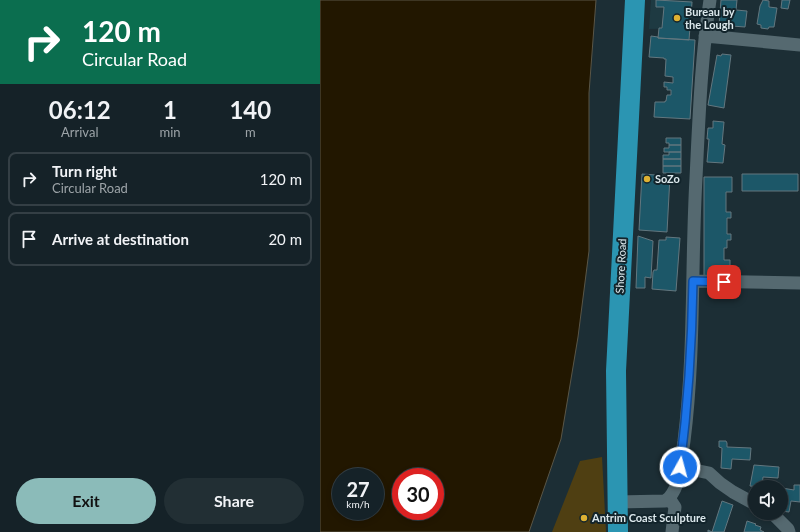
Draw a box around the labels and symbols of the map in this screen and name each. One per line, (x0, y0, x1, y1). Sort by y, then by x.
place label: Bureau by the Lough (685, 5, 735, 31)
marker: Bureau by the Lough (672, 13, 682, 23)
place label: SoZo (655, 172, 680, 185)
marker: SoZo (642, 174, 652, 184)
street label: Shore Road (613, 238, 628, 294)
pin (707, 265, 741, 299)
position arrow (659, 446, 701, 488)
speed limit sign: 30 (392, 468, 444, 520)
place label: Antrim Coast Sculpture (591, 511, 706, 524)
marker: Antrim Coast Sculpture (579, 513, 589, 523)

